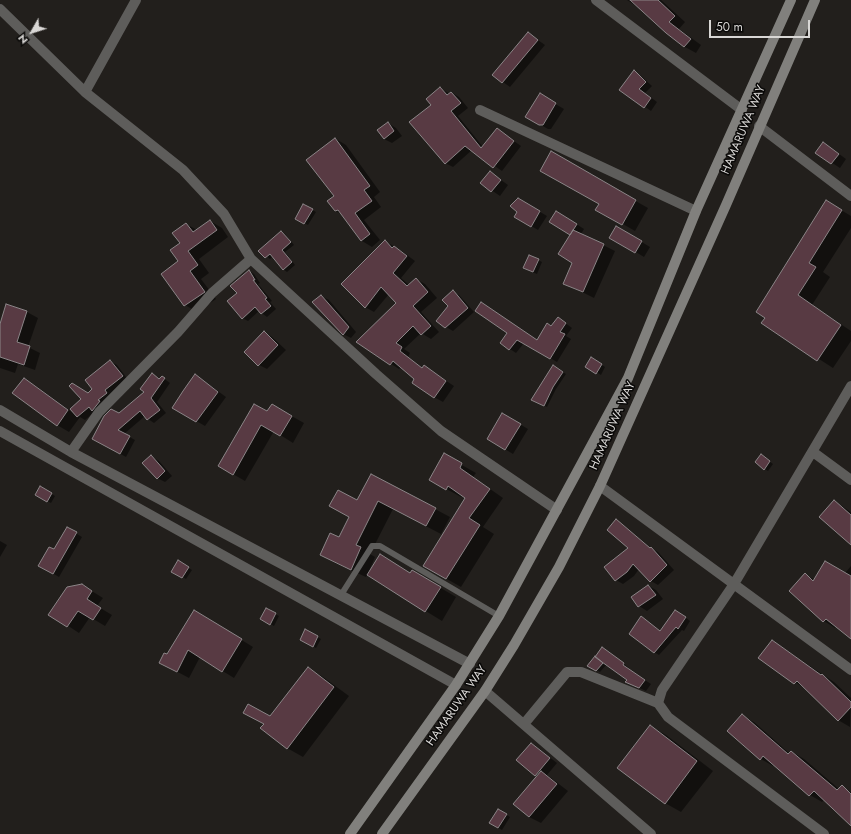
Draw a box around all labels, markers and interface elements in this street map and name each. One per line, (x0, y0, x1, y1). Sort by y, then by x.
north arrow (12, 12, 52, 52)
scale bar (711, 12, 812, 38)
text: 50 m (716, 18, 743, 36)
text: N (14, 31, 32, 48)
street label: HAMARUWA WAY (719, 83, 769, 177)
street label: HAMARUWA WAY (587, 380, 639, 472)
street label: HAMARUWA WAY (424, 663, 490, 749)

